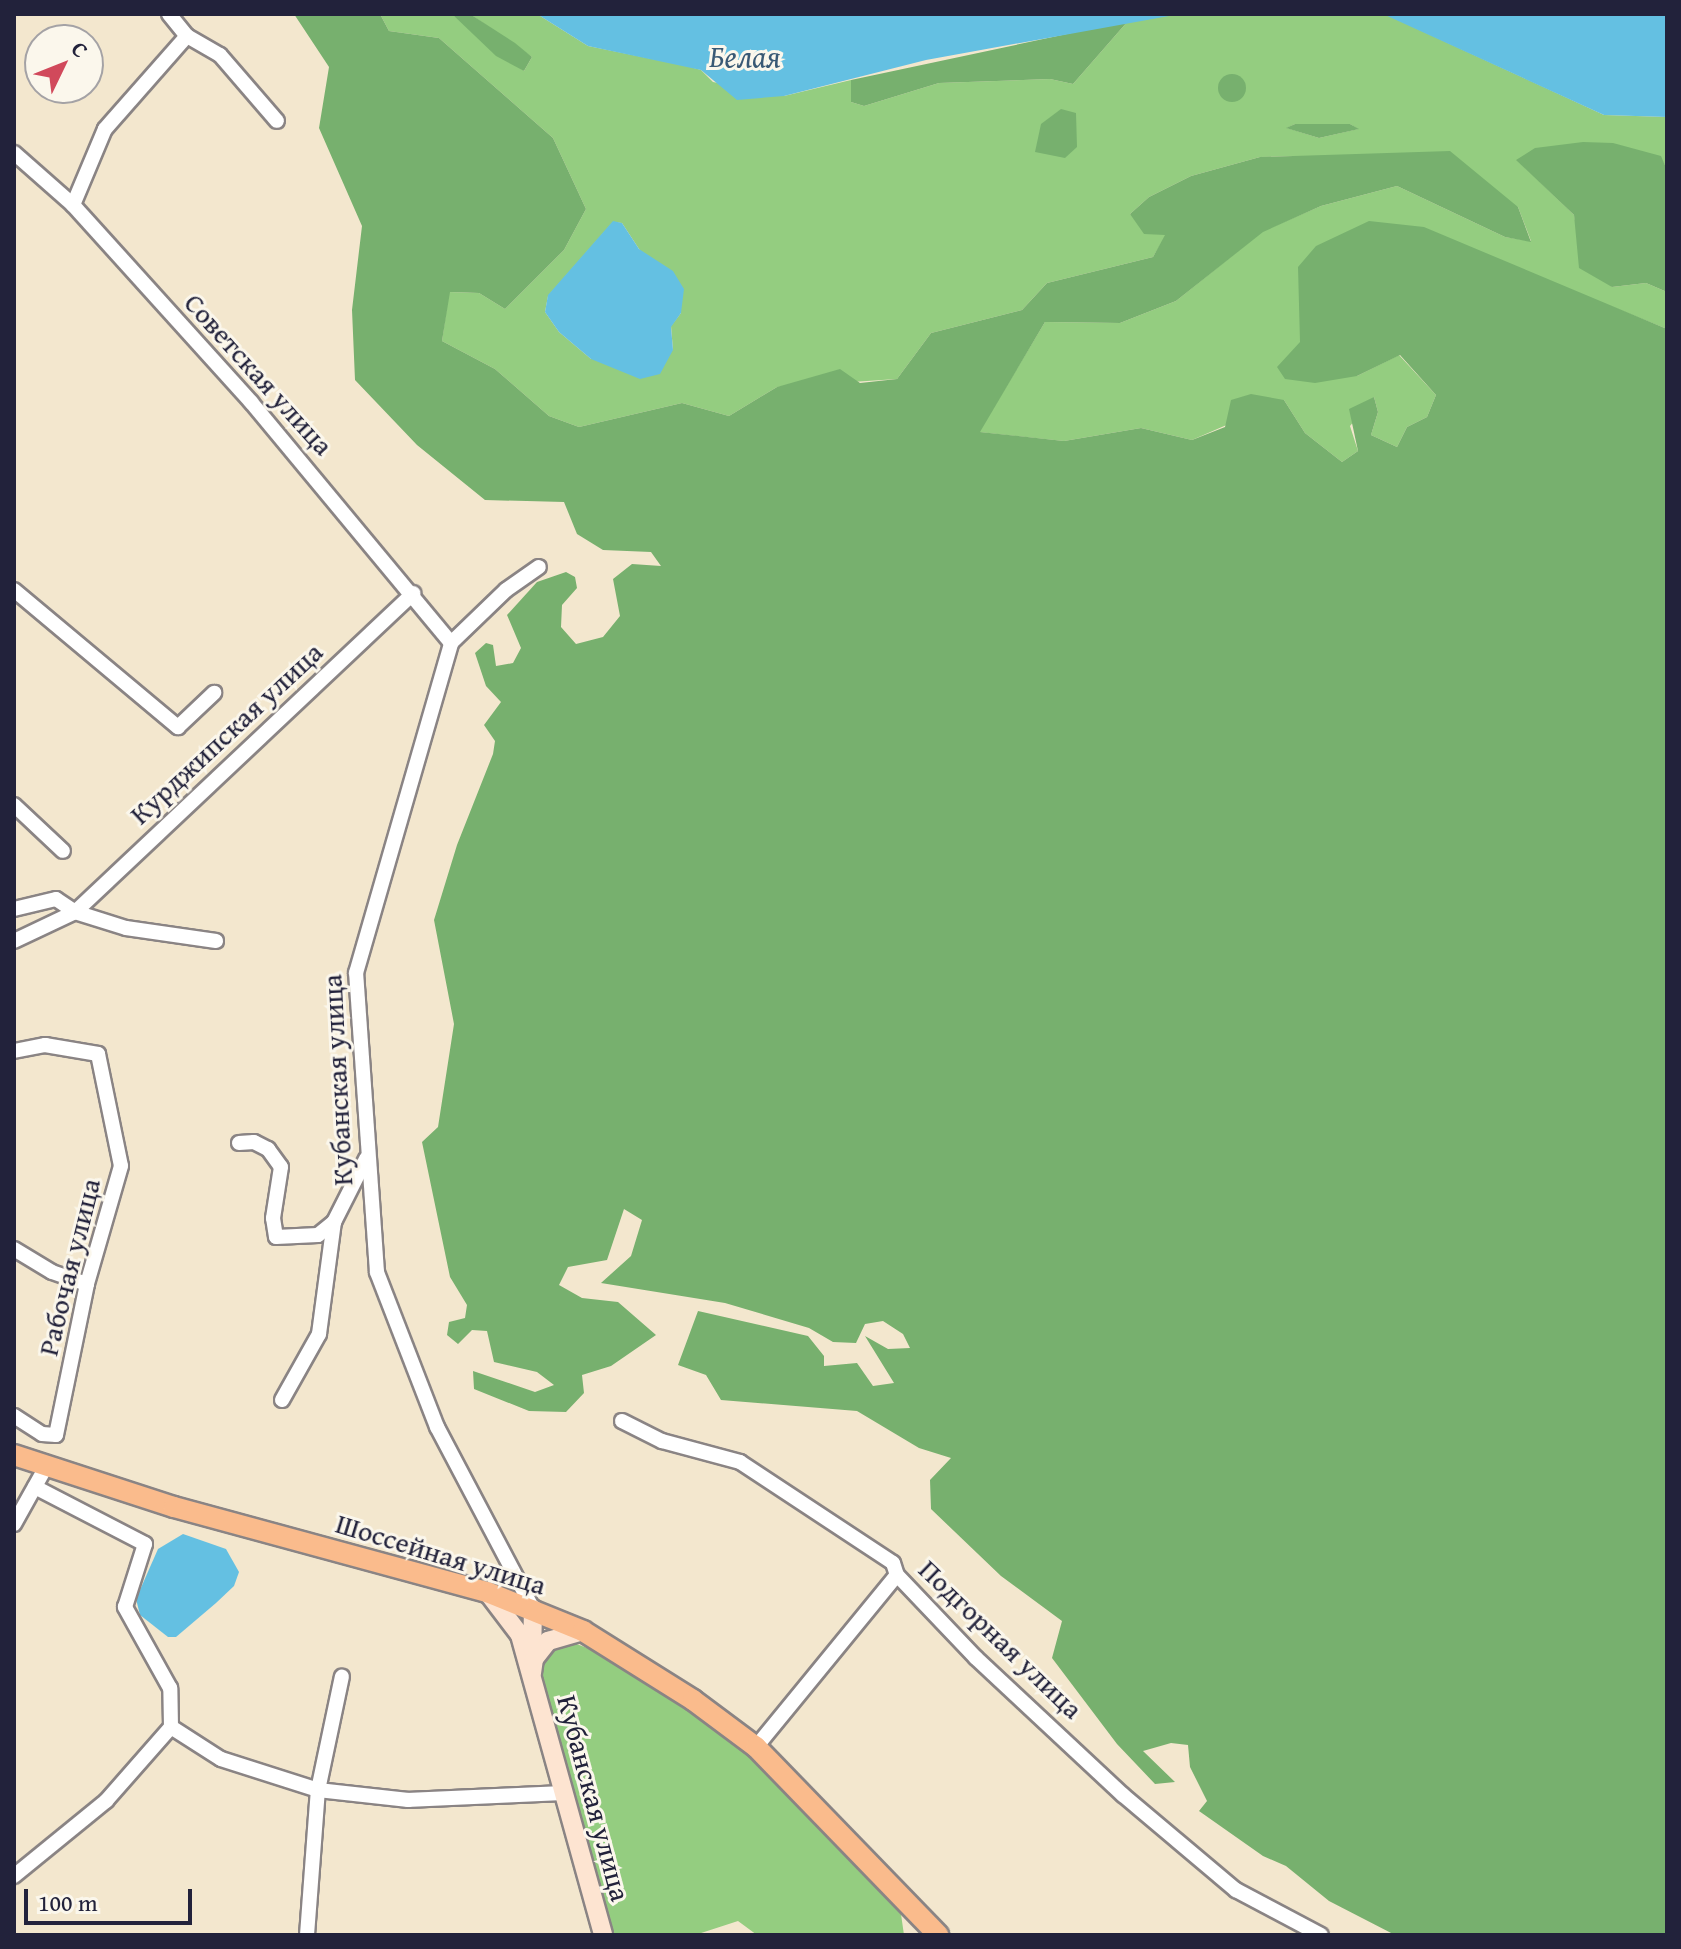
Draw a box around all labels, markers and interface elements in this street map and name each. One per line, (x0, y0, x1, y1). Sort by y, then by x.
north arrow (24, 24, 104, 104)
text: С (64, 34, 96, 64)
water label: Белая (709, 38, 781, 74)
street label: Советская улица (178, 286, 340, 462)
street label: Курджипская улица (123, 635, 329, 831)
street label: Кубанская улица (315, 973, 359, 1187)
street label: Рабочая улица (31, 1175, 107, 1359)
street label: Шоссейная улица (332, 1506, 550, 1602)
street label: Подгорная улица (912, 1552, 1090, 1726)
street label: Кубанская улица (550, 1691, 638, 1905)
scale bar (28, 1873, 196, 1923)
text: 100 m (38, 1885, 98, 1920)

